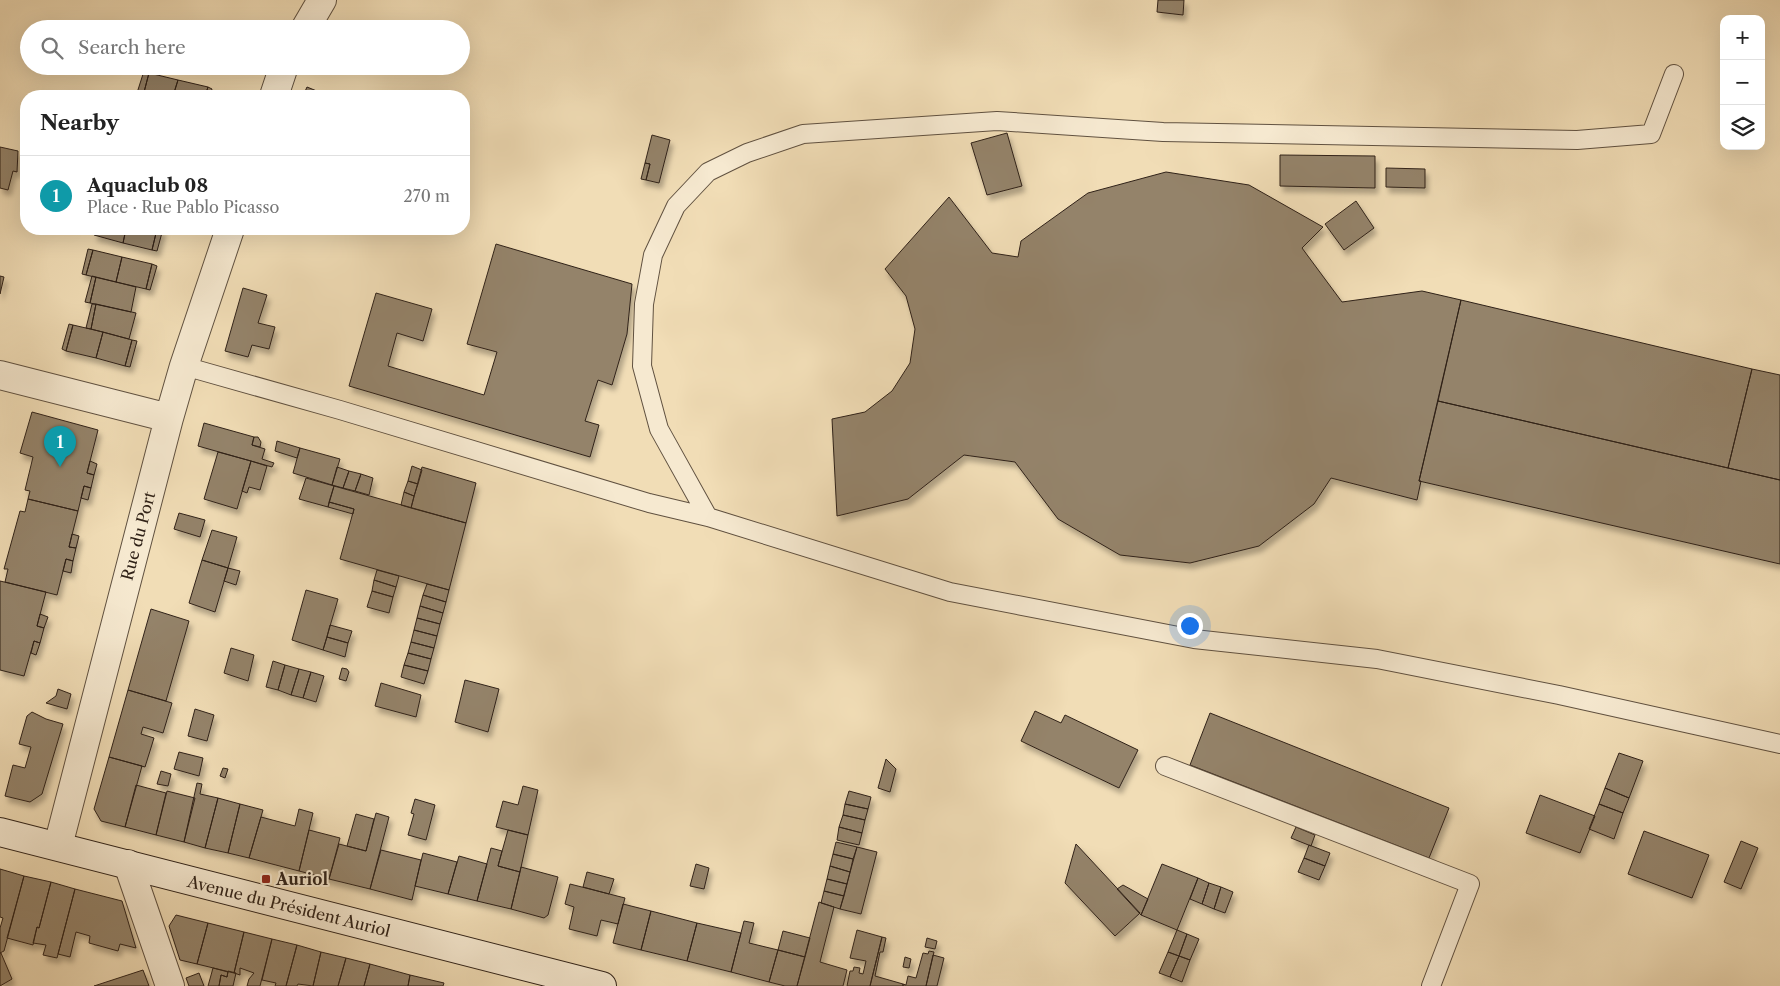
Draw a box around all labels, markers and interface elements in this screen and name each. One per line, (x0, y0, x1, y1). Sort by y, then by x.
map controls (1720, 15, 1765, 150)
button: + (1720, 15, 1765, 60)
search box (20, 20, 470, 75)
icon: search (38, 34, 66, 62)
text: Search here (78, 36, 186, 59)
button: − (1720, 60, 1765, 105)
button: layers (1720, 105, 1765, 150)
text: Nearby (40, 110, 119, 135)
text: Aquaclub 08 (87, 174, 208, 197)
text: 1 (52, 186, 60, 206)
text: 270 m (404, 186, 450, 206)
text: Place · Rue Pablo Picasso (87, 197, 279, 217)
pin: 1 (44, 426, 76, 467)
street label: Rue du Port (117, 489, 160, 583)
your location (1177, 613, 1203, 639)
place label: Auriol (275, 869, 328, 889)
street label: Avenue du Président Auriol (184, 871, 393, 941)
marker: Auriol (260, 873, 272, 885)

